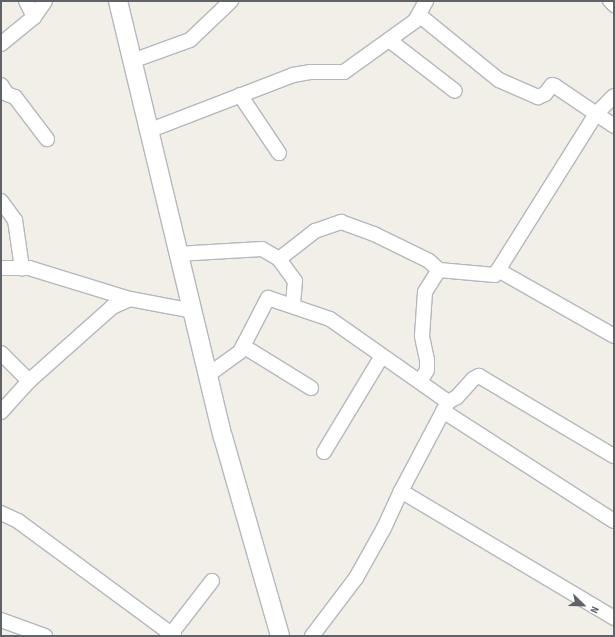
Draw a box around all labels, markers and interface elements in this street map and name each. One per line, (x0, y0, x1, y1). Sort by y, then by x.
north arrow (563, 585, 603, 625)
text: N (587, 605, 602, 615)

